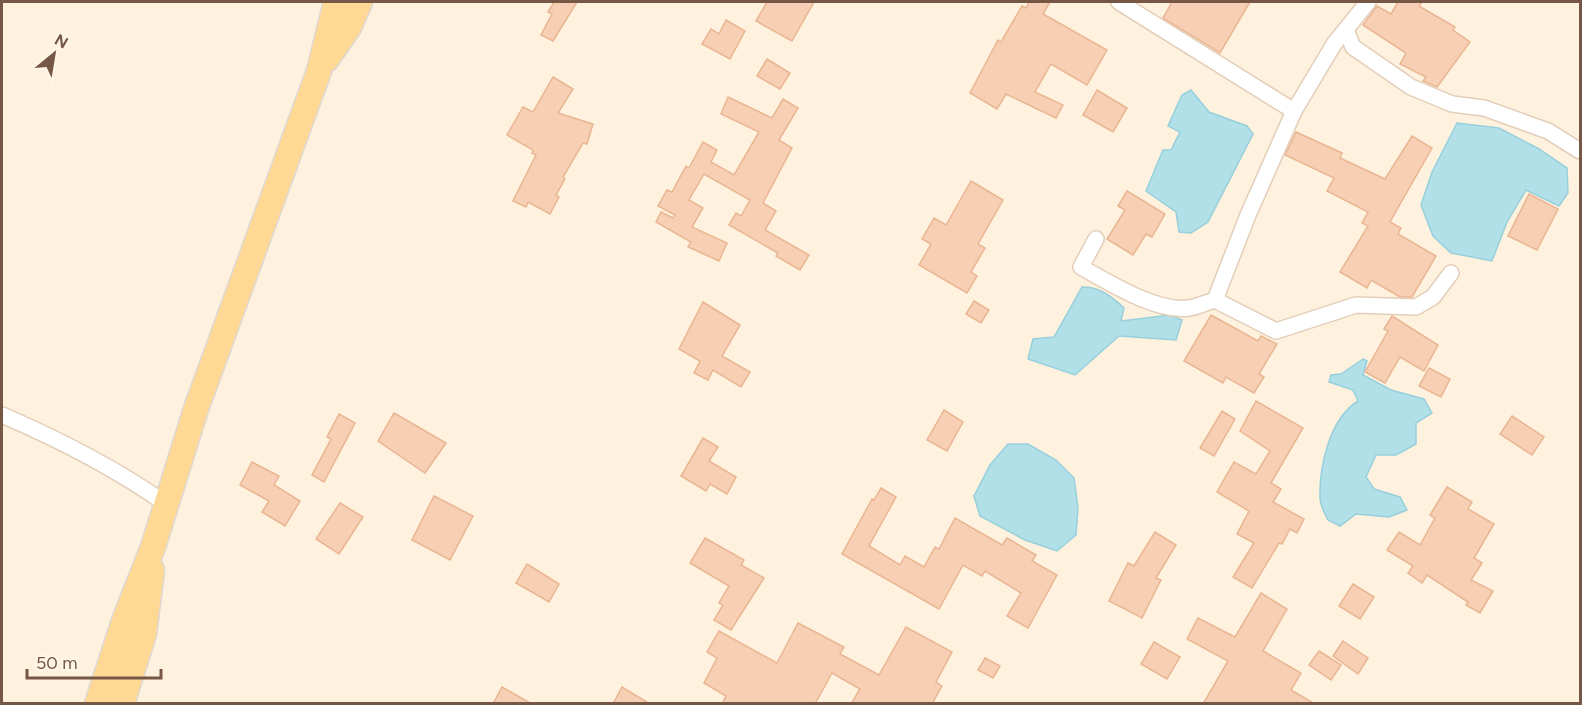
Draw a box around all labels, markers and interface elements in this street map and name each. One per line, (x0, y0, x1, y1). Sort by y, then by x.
north arrow (24, 24, 84, 84)
text: N (51, 30, 71, 53)
scale bar (27, 642, 160, 680)
text: 50 m (36, 652, 78, 674)

